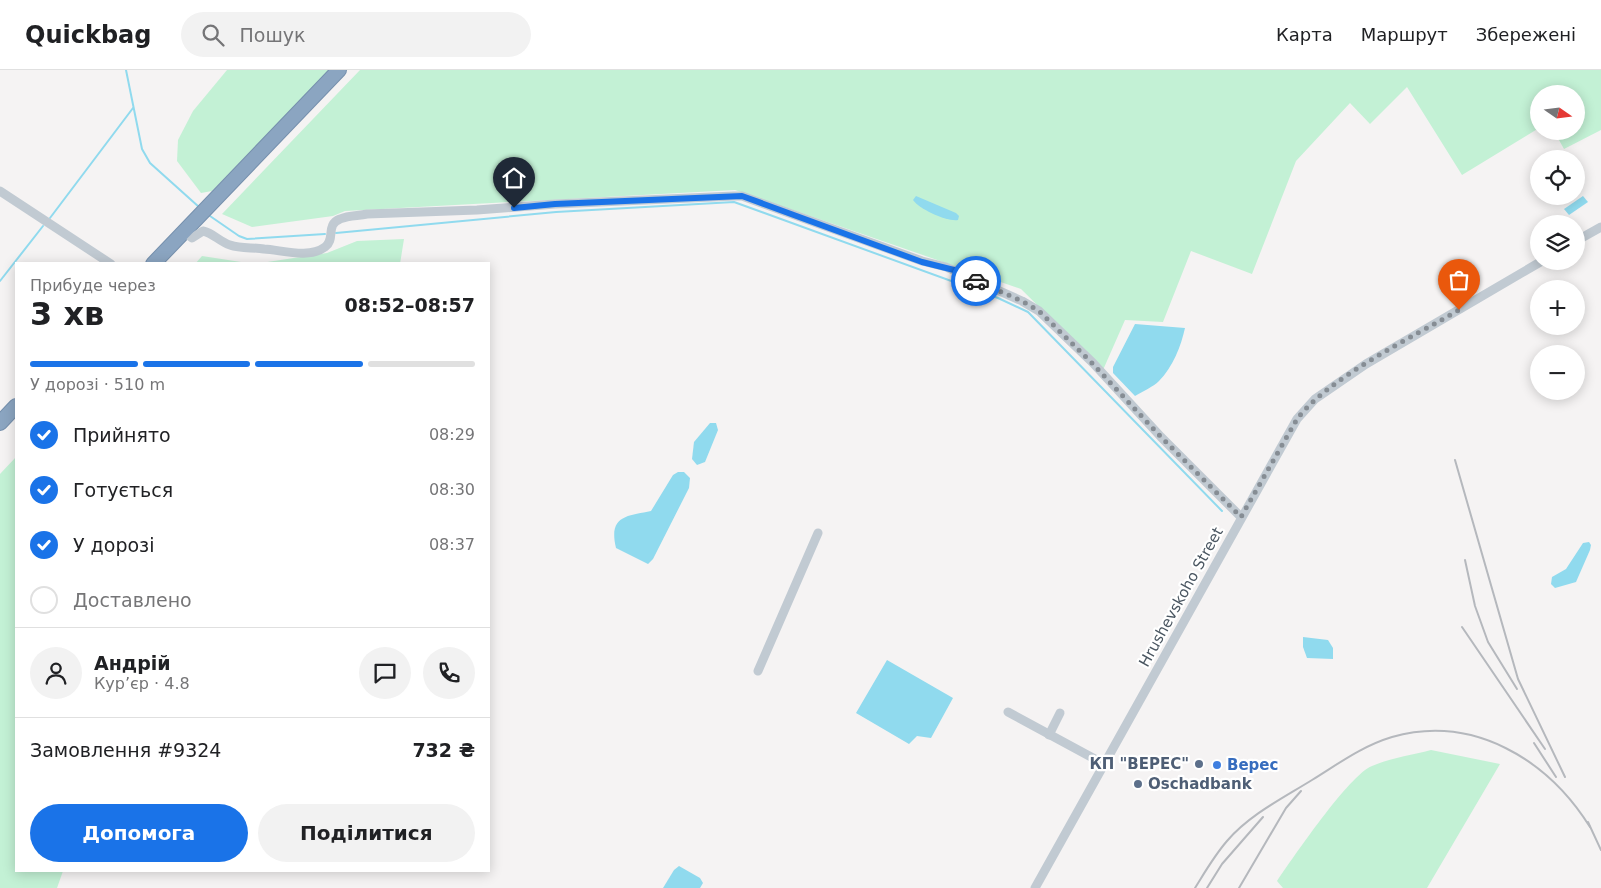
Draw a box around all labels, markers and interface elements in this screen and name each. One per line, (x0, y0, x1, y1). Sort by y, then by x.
search box (181, 12, 531, 57)
text: Quickbag (25, 21, 151, 49)
icon: search (199, 21, 227, 49)
text: Пошук (239, 24, 306, 46)
text: Карта (1276, 24, 1333, 45)
text: Маршрут (1361, 24, 1448, 45)
text: Збережені (1476, 24, 1576, 45)
north arrow (1530, 85, 1585, 140)
map controls (1530, 85, 1585, 400)
button: locate (1530, 150, 1585, 205)
pin (493, 157, 535, 208)
icon: home (500, 164, 528, 192)
button: layers (1530, 215, 1585, 270)
courier (951, 256, 1001, 306)
pin (1438, 259, 1480, 310)
icon: bag (1445, 266, 1473, 294)
icon: car (962, 267, 990, 295)
text: Прибуде через (30, 276, 156, 295)
button: + (1530, 280, 1585, 335)
text: 08:52–08:57 (345, 294, 475, 316)
text: 3 хв (30, 295, 104, 333)
button: − (1530, 345, 1585, 400)
text: У дорозі · 510 m (30, 375, 165, 394)
icon: check (30, 421, 58, 449)
text: Прийнято (73, 424, 171, 446)
text: 08:29 (429, 425, 475, 444)
icon: check (30, 476, 58, 504)
text: Готується (73, 479, 173, 501)
text: 08:30 (429, 480, 475, 499)
street label: Hrushevskoho Street (1135, 524, 1227, 670)
icon: check (30, 531, 58, 559)
text: У дорозі (73, 534, 154, 556)
text: 08:37 (429, 535, 475, 554)
text: Доставлено (73, 589, 192, 611)
button: person (30, 647, 82, 699)
button: chat (359, 647, 411, 699)
button: phone (423, 647, 475, 699)
text: Андрій (94, 652, 171, 674)
text: Кур’єр · 4.8 (94, 674, 190, 693)
text: Замовлення #9324 (30, 739, 221, 761)
text: 732 ₴ (412, 739, 475, 761)
place label: КП "ВЕРЕС" (1089, 755, 1189, 773)
place label: Верес (1227, 756, 1278, 774)
marker: КП "ВЕРЕС" (1193, 758, 1205, 770)
marker: Верес (1211, 759, 1223, 771)
place label: Oschadbank (1148, 775, 1253, 793)
marker: Oschadbank (1132, 778, 1144, 790)
button: Допомога (30, 804, 248, 862)
button: Поділитися (258, 804, 475, 862)

